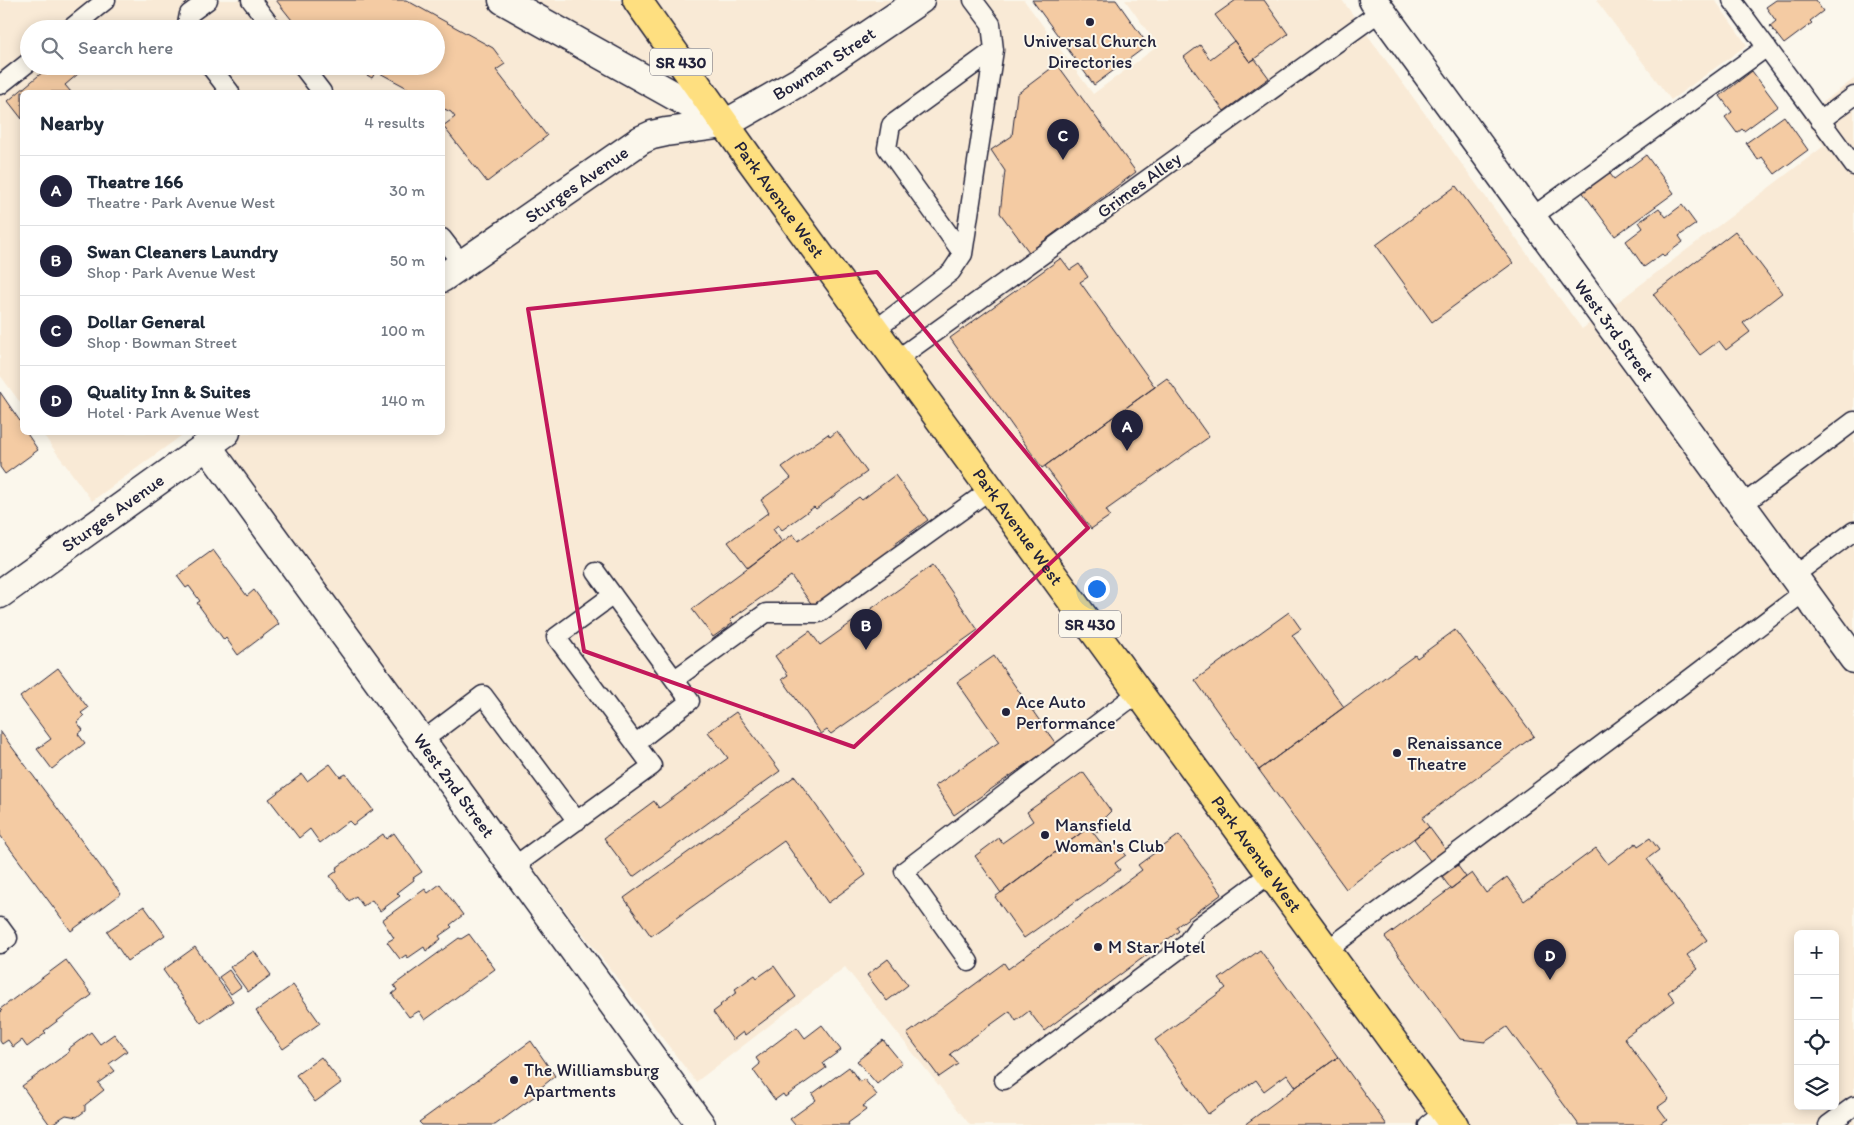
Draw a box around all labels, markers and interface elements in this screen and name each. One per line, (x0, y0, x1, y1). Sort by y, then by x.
marker: Universal Church Directories (1084, 16, 1096, 28)
search box (20, 20, 445, 75)
street label: Bowman Street (769, 22, 880, 105)
place label: Universal Church Directories (1023, 30, 1157, 73)
icon: search (38, 34, 66, 62)
text: Search here (78, 36, 173, 59)
road number: SR 430 (650, 48, 712, 76)
text: Nearby (40, 110, 104, 135)
text: 4 results (364, 113, 425, 132)
pin: C (1047, 119, 1079, 160)
street label: Park Avenue West (729, 137, 829, 263)
street label: Sturges Avenue (521, 141, 633, 228)
street label: Grimes Alley (1093, 147, 1186, 223)
text: Theatre 166 (87, 170, 183, 193)
text: A (51, 181, 61, 200)
text: 30 m (389, 181, 425, 200)
text: Theatre · Park Avenue West (87, 193, 275, 212)
text: Swan Cleaners Laundry (87, 240, 278, 263)
text: B (51, 251, 61, 270)
text: 50 m (390, 251, 425, 270)
text: Shop · Park Avenue West (87, 263, 256, 282)
street label: West 3rd Street (1570, 275, 1659, 386)
text: Dollar General (87, 310, 205, 333)
text: C (51, 321, 61, 340)
text: 100 m (381, 321, 425, 340)
text: Shop · Bowman Street (87, 333, 237, 352)
text: Quality Inn & Suites (87, 380, 251, 403)
text: D (51, 391, 61, 410)
text: 140 m (381, 391, 425, 410)
text: Hotel · Park Avenue West (87, 403, 259, 422)
pin: A (1111, 410, 1143, 451)
street label: Park Avenue West (968, 464, 1068, 590)
street label: Sturges Avenue (57, 469, 168, 557)
your location (1084, 576, 1110, 602)
pin: B (850, 609, 882, 650)
road number: SR 430 (1059, 610, 1121, 638)
place label: Ace Auto Performance (1016, 691, 1116, 734)
marker: Ace Auto Performance (1000, 706, 1012, 718)
street label: West 2nd Street (409, 729, 500, 842)
place label: Renaissance Theatre (1407, 732, 1502, 775)
marker: Renaissance Theatre (1391, 747, 1403, 759)
street label: Park Avenue West (1206, 791, 1307, 917)
place label: Mansfield Woman's Club (1055, 814, 1164, 857)
marker: Mansfield Woman's Club (1039, 829, 1051, 841)
map controls (1794, 930, 1839, 1110)
button: + (1794, 930, 1839, 975)
place label: M Star Hotel (1108, 936, 1205, 958)
pin: D (1534, 939, 1566, 980)
marker: M Star Hotel (1092, 941, 1104, 953)
button: − (1794, 975, 1839, 1020)
button: locate (1794, 1020, 1839, 1065)
place label: The Williamsburg Apartments (524, 1059, 660, 1102)
button: layers (1794, 1065, 1839, 1110)
marker: The Williamsburg Apartments (508, 1074, 520, 1086)

